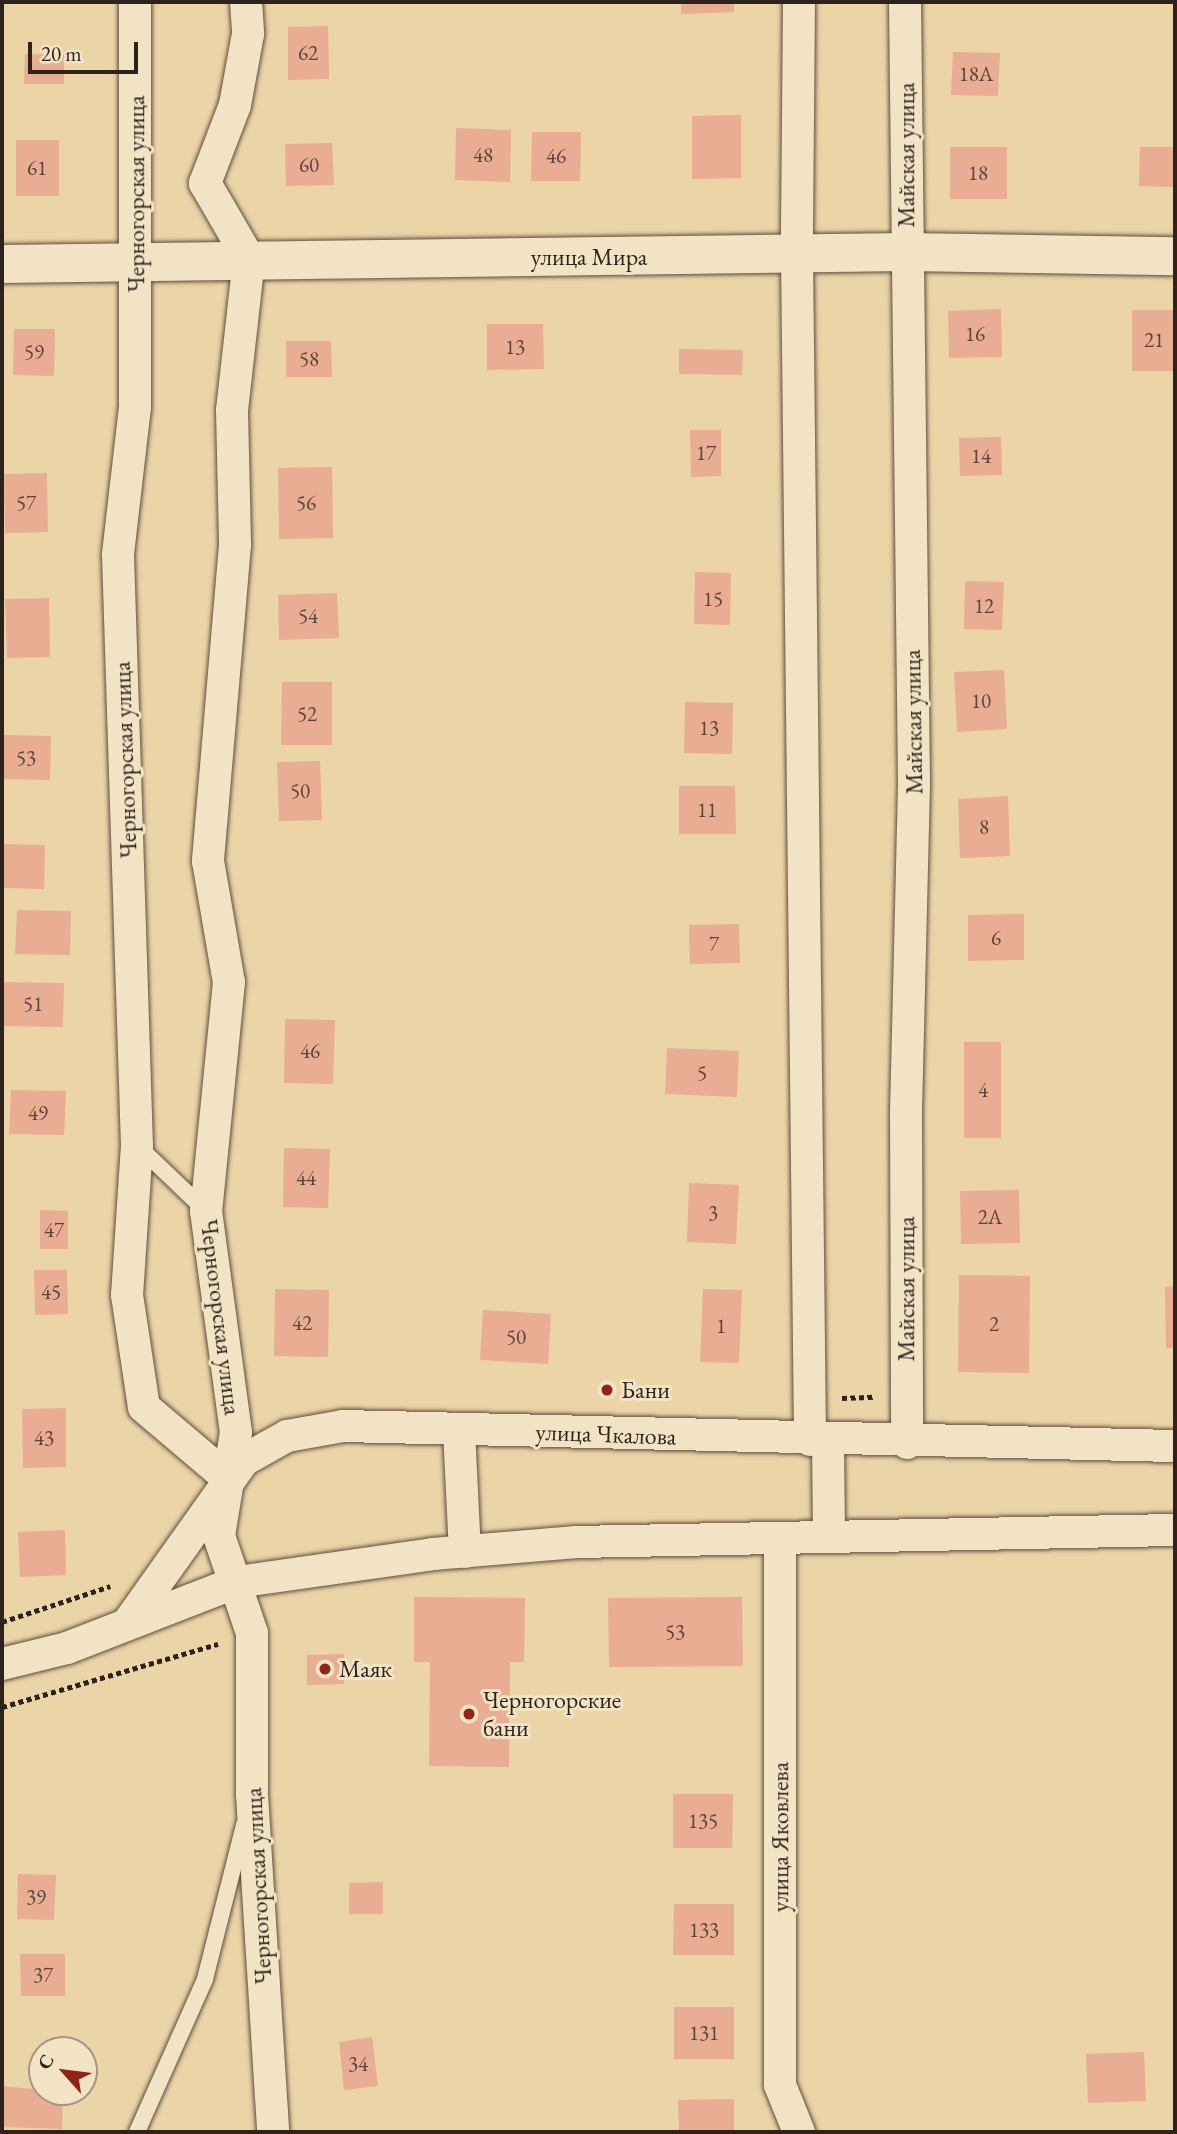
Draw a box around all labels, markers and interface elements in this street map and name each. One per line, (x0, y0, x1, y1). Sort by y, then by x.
scale bar (32, 28, 142, 72)
text: 20 m (41, 40, 82, 67)
house number: 62 (298, 40, 318, 66)
house number: 18А (959, 61, 993, 87)
street label: Майская улица (892, 82, 920, 228)
street label: Черногорская улица (122, 96, 150, 292)
house number: 48 (473, 142, 493, 168)
house number: 46 (546, 143, 566, 169)
house number: 60 (299, 152, 319, 178)
house number: 61 (27, 155, 47, 181)
house number: 18 (968, 160, 988, 186)
street label: улица Мира (531, 243, 647, 271)
house number: 16 (965, 321, 985, 347)
house number: 21 (1144, 327, 1164, 353)
house number: 13 (505, 334, 525, 360)
house number: 59 (24, 339, 44, 365)
house number: 58 (299, 346, 319, 372)
house number: 17 (696, 440, 716, 466)
house number: 14 (971, 443, 991, 469)
house number: 57 (16, 490, 36, 516)
house number: 56 (296, 490, 316, 516)
house number: 15 (703, 586, 723, 612)
house number: 12 (974, 593, 994, 619)
house number: 54 (298, 603, 318, 629)
street label: Майская улица (897, 649, 929, 795)
street label: Черногорская улица (107, 661, 143, 859)
house number: 10 (971, 688, 991, 714)
house number: 52 (297, 701, 317, 727)
house number: 13 (699, 715, 719, 741)
house number: 53 (16, 745, 36, 771)
house number: 50 (290, 778, 310, 804)
house number: 11 (697, 797, 717, 823)
house number: 8 (979, 814, 989, 840)
house number: 6 (991, 925, 1001, 951)
house number: 7 (709, 931, 719, 957)
house number: 51 (23, 991, 43, 1017)
house number: 46 (300, 1038, 320, 1064)
house number: 5 (697, 1060, 707, 1086)
house number: 4 (978, 1077, 988, 1103)
house number: 49 (28, 1100, 48, 1126)
house number: 44 (296, 1165, 316, 1191)
house number: 3 (708, 1200, 718, 1226)
house number: 2А (978, 1204, 1002, 1230)
street label: Майская улица (892, 1216, 920, 1362)
house number: 47 (44, 1217, 64, 1243)
street label: Черногорская улица (195, 1217, 247, 1417)
house number: 45 (41, 1279, 61, 1305)
house number: 42 (292, 1310, 312, 1336)
house number: 2 (989, 1311, 999, 1337)
house number: 1 (716, 1313, 726, 1339)
house number: 50 (506, 1324, 526, 1350)
place label: Бани (621, 1376, 670, 1404)
marker: Бани (599, 1382, 615, 1398)
street label: улица Чкалова (535, 1417, 677, 1451)
house number: 43 (34, 1425, 54, 1451)
house number: 53 (665, 1619, 685, 1645)
place label: Маяк (339, 1655, 392, 1683)
marker: Маяк (317, 1661, 333, 1677)
place label: Черногорские бани (483, 1686, 621, 1742)
marker: Черногорские бани (461, 1706, 477, 1722)
street label: улица Яковлева (766, 1762, 794, 1912)
street label: Черногорская улица (238, 1787, 278, 1985)
house number: 135 (688, 1808, 718, 1834)
house number: 39 (26, 1884, 46, 1910)
house number: 133 (689, 1917, 719, 1943)
house number: 37 (33, 1962, 53, 1988)
house number: 131 (689, 2020, 719, 2046)
north arrow (28, 2036, 98, 2106)
text: С (32, 2050, 60, 2074)
house number: 34 (348, 2051, 368, 2077)

